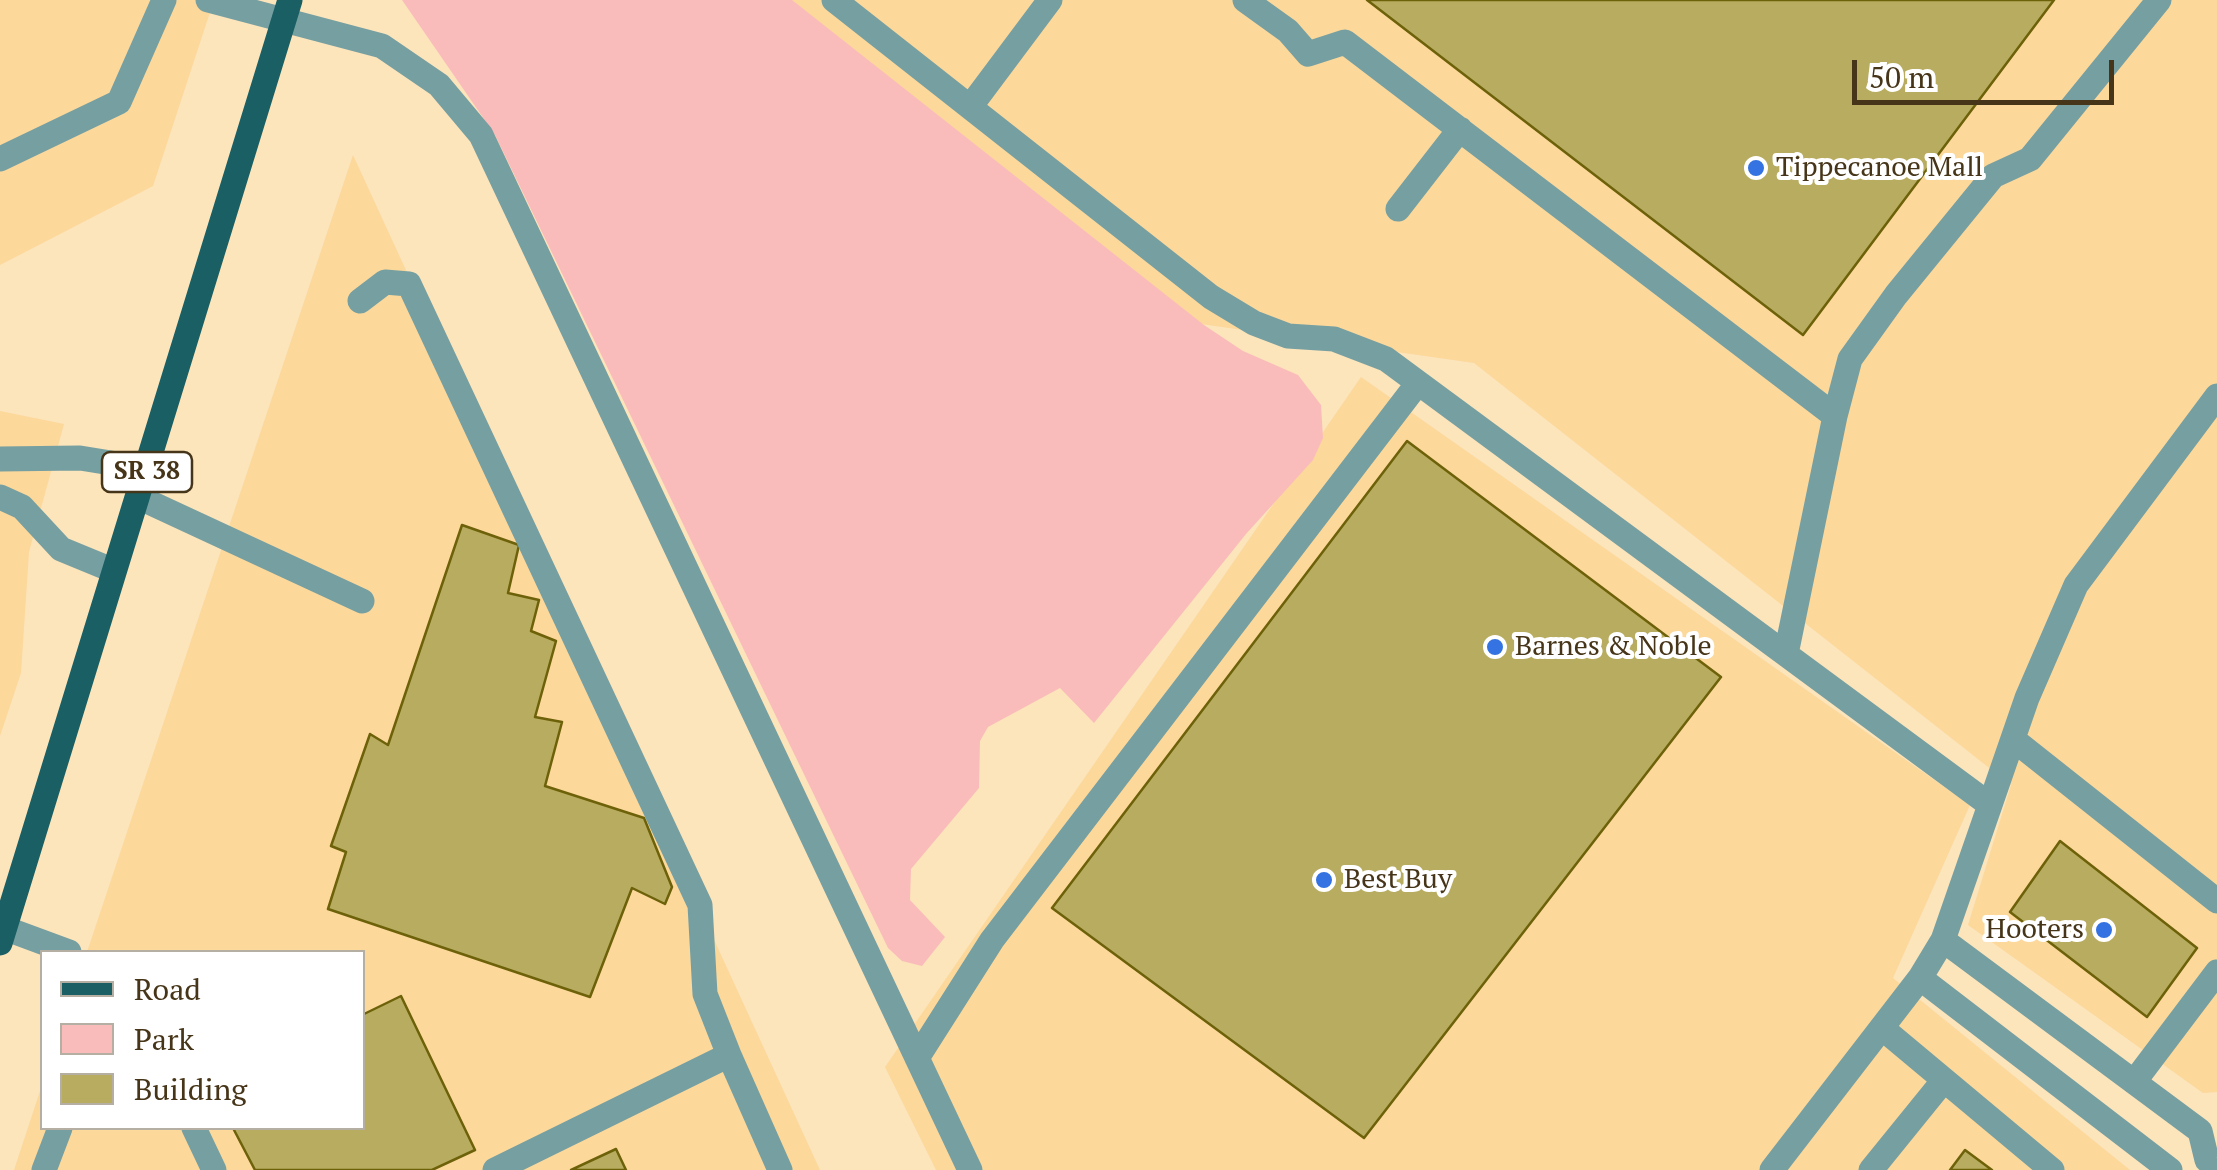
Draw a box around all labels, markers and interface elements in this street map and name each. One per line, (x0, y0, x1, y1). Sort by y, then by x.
scale bar (1857, 40, 2120, 102)
text: 50 m (1869, 57, 1934, 97)
place label: Tippecanoe Mall (1776, 151, 1983, 185)
marker: Tippecanoe Mall (1745, 157, 1767, 179)
road number: SR 38 (102, 452, 192, 492)
place label: Barnes & Noble (1515, 630, 1712, 664)
marker: Barnes & Noble (1484, 636, 1506, 658)
place label: Best Buy (1344, 863, 1452, 897)
marker: Best Buy (1313, 869, 1335, 891)
place label: Hooters (1986, 913, 2084, 947)
marker: Hooters (2093, 919, 2115, 941)
legend (40, 950, 365, 1130)
text: Road (134, 969, 201, 1009)
text: Park (134, 1019, 194, 1059)
text: Building (134, 1069, 247, 1109)

